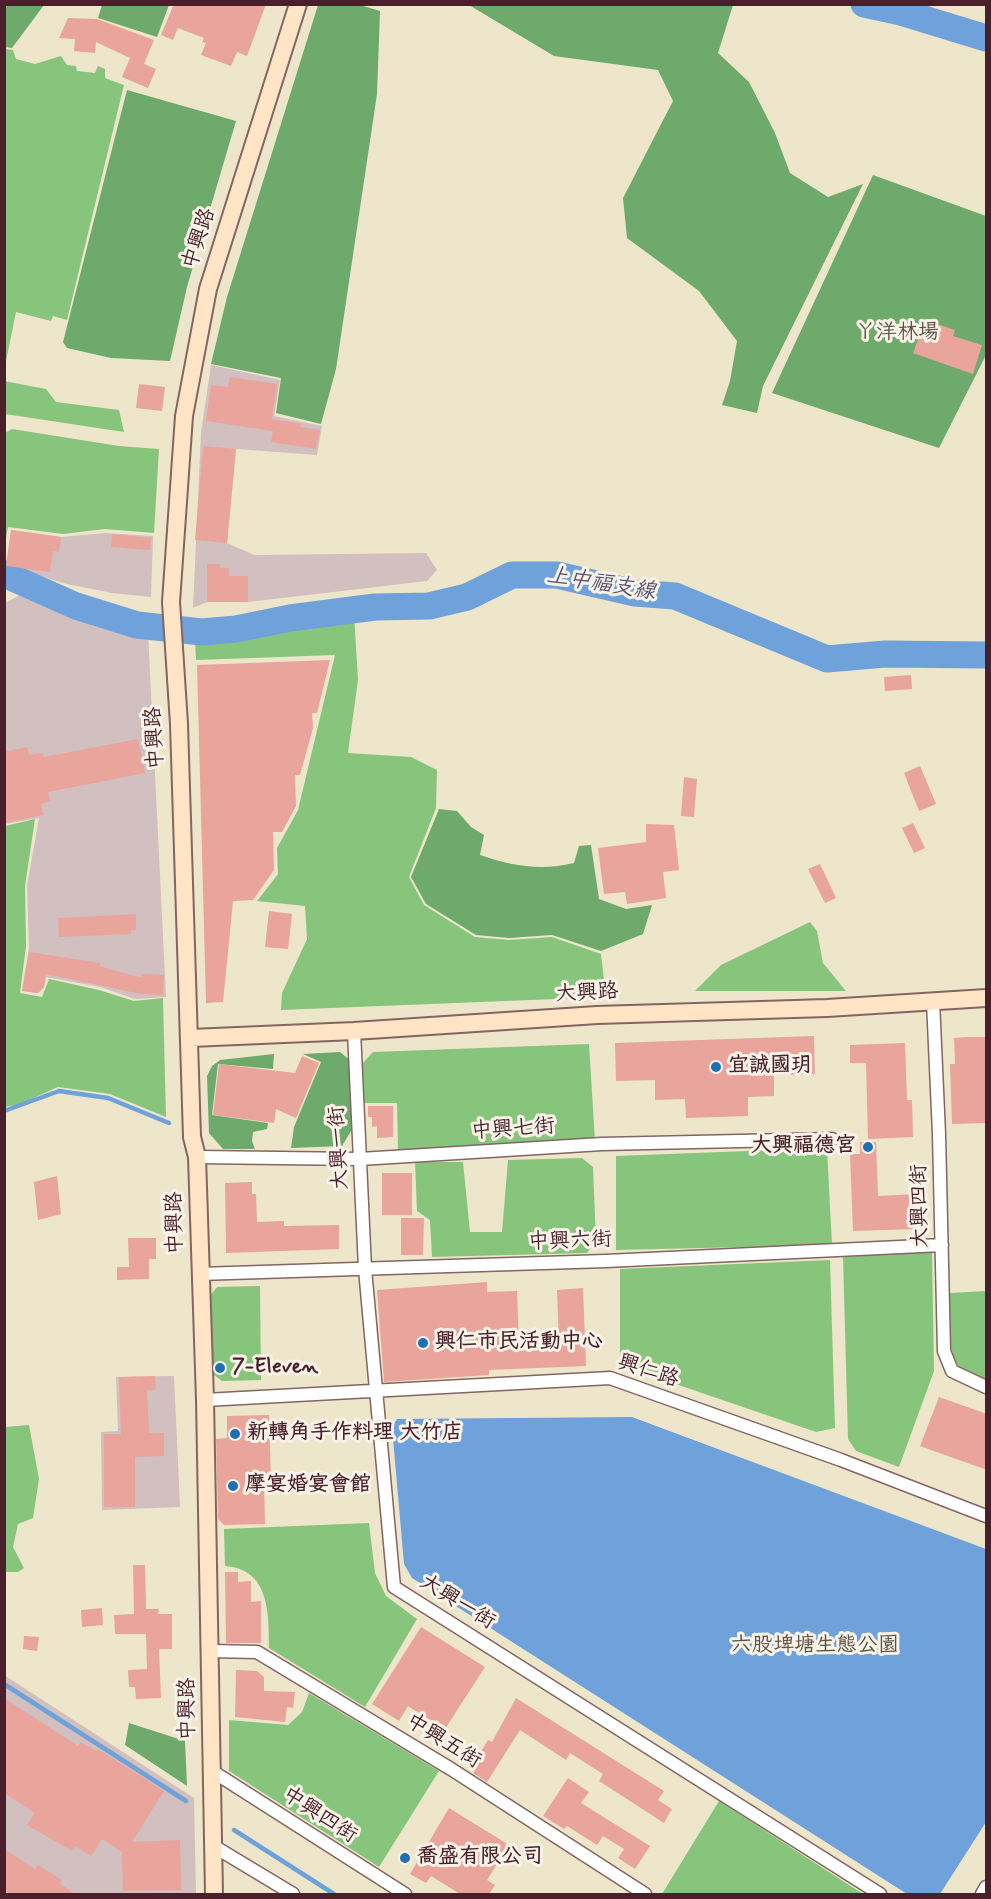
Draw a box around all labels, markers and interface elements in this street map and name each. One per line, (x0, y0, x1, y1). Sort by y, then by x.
street label: 中興路 (178, 205, 222, 273)
park label: ㄚ洋林場 (855, 321, 939, 347)
water label: 上中福支線 (545, 563, 657, 607)
street label: 中興路 (142, 706, 170, 770)
street label: 大興路 (555, 980, 619, 1008)
place label: 宜誠國玥 (728, 1054, 812, 1080)
marker: 宜誠國玥 (709, 1060, 723, 1074)
street label: 大興一街 (325, 1105, 355, 1191)
street label: 中興七街 (470, 1115, 556, 1145)
place label: 大興福德宮 (751, 1134, 856, 1160)
marker: 大興福德宮 (861, 1140, 875, 1154)
street label: 大興四街 (908, 1164, 934, 1248)
street label: 中興路 (163, 1191, 189, 1255)
street label: 中興六街 (528, 1228, 612, 1256)
place label: 興仁市民活動中心 (435, 1330, 603, 1356)
marker: 興仁市民活動中心 (416, 1336, 430, 1350)
street label: 興仁路 (614, 1350, 682, 1394)
place label: 7-Eleven (232, 1355, 318, 1381)
marker: 7-Eleven (213, 1361, 227, 1375)
place label: 新轉角手作料理 大竹店 (247, 1421, 463, 1447)
marker: 新轉角手作料理 大竹店 (228, 1427, 242, 1441)
place label: 摩宴婚宴會館 (245, 1473, 371, 1499)
marker: 摩宴婚宴會館 (226, 1479, 240, 1493)
street label: 大興一街 (415, 1570, 499, 1636)
park label: 六股埤塘生態公園 (731, 1634, 899, 1660)
street label: 中興路 (176, 1678, 202, 1740)
street label: 中興五街 (401, 1709, 485, 1775)
street label: 中興四街 (277, 1783, 361, 1849)
place label: 喬盛有限公司 (417, 1845, 543, 1871)
marker: 喬盛有限公司 (398, 1851, 412, 1865)

